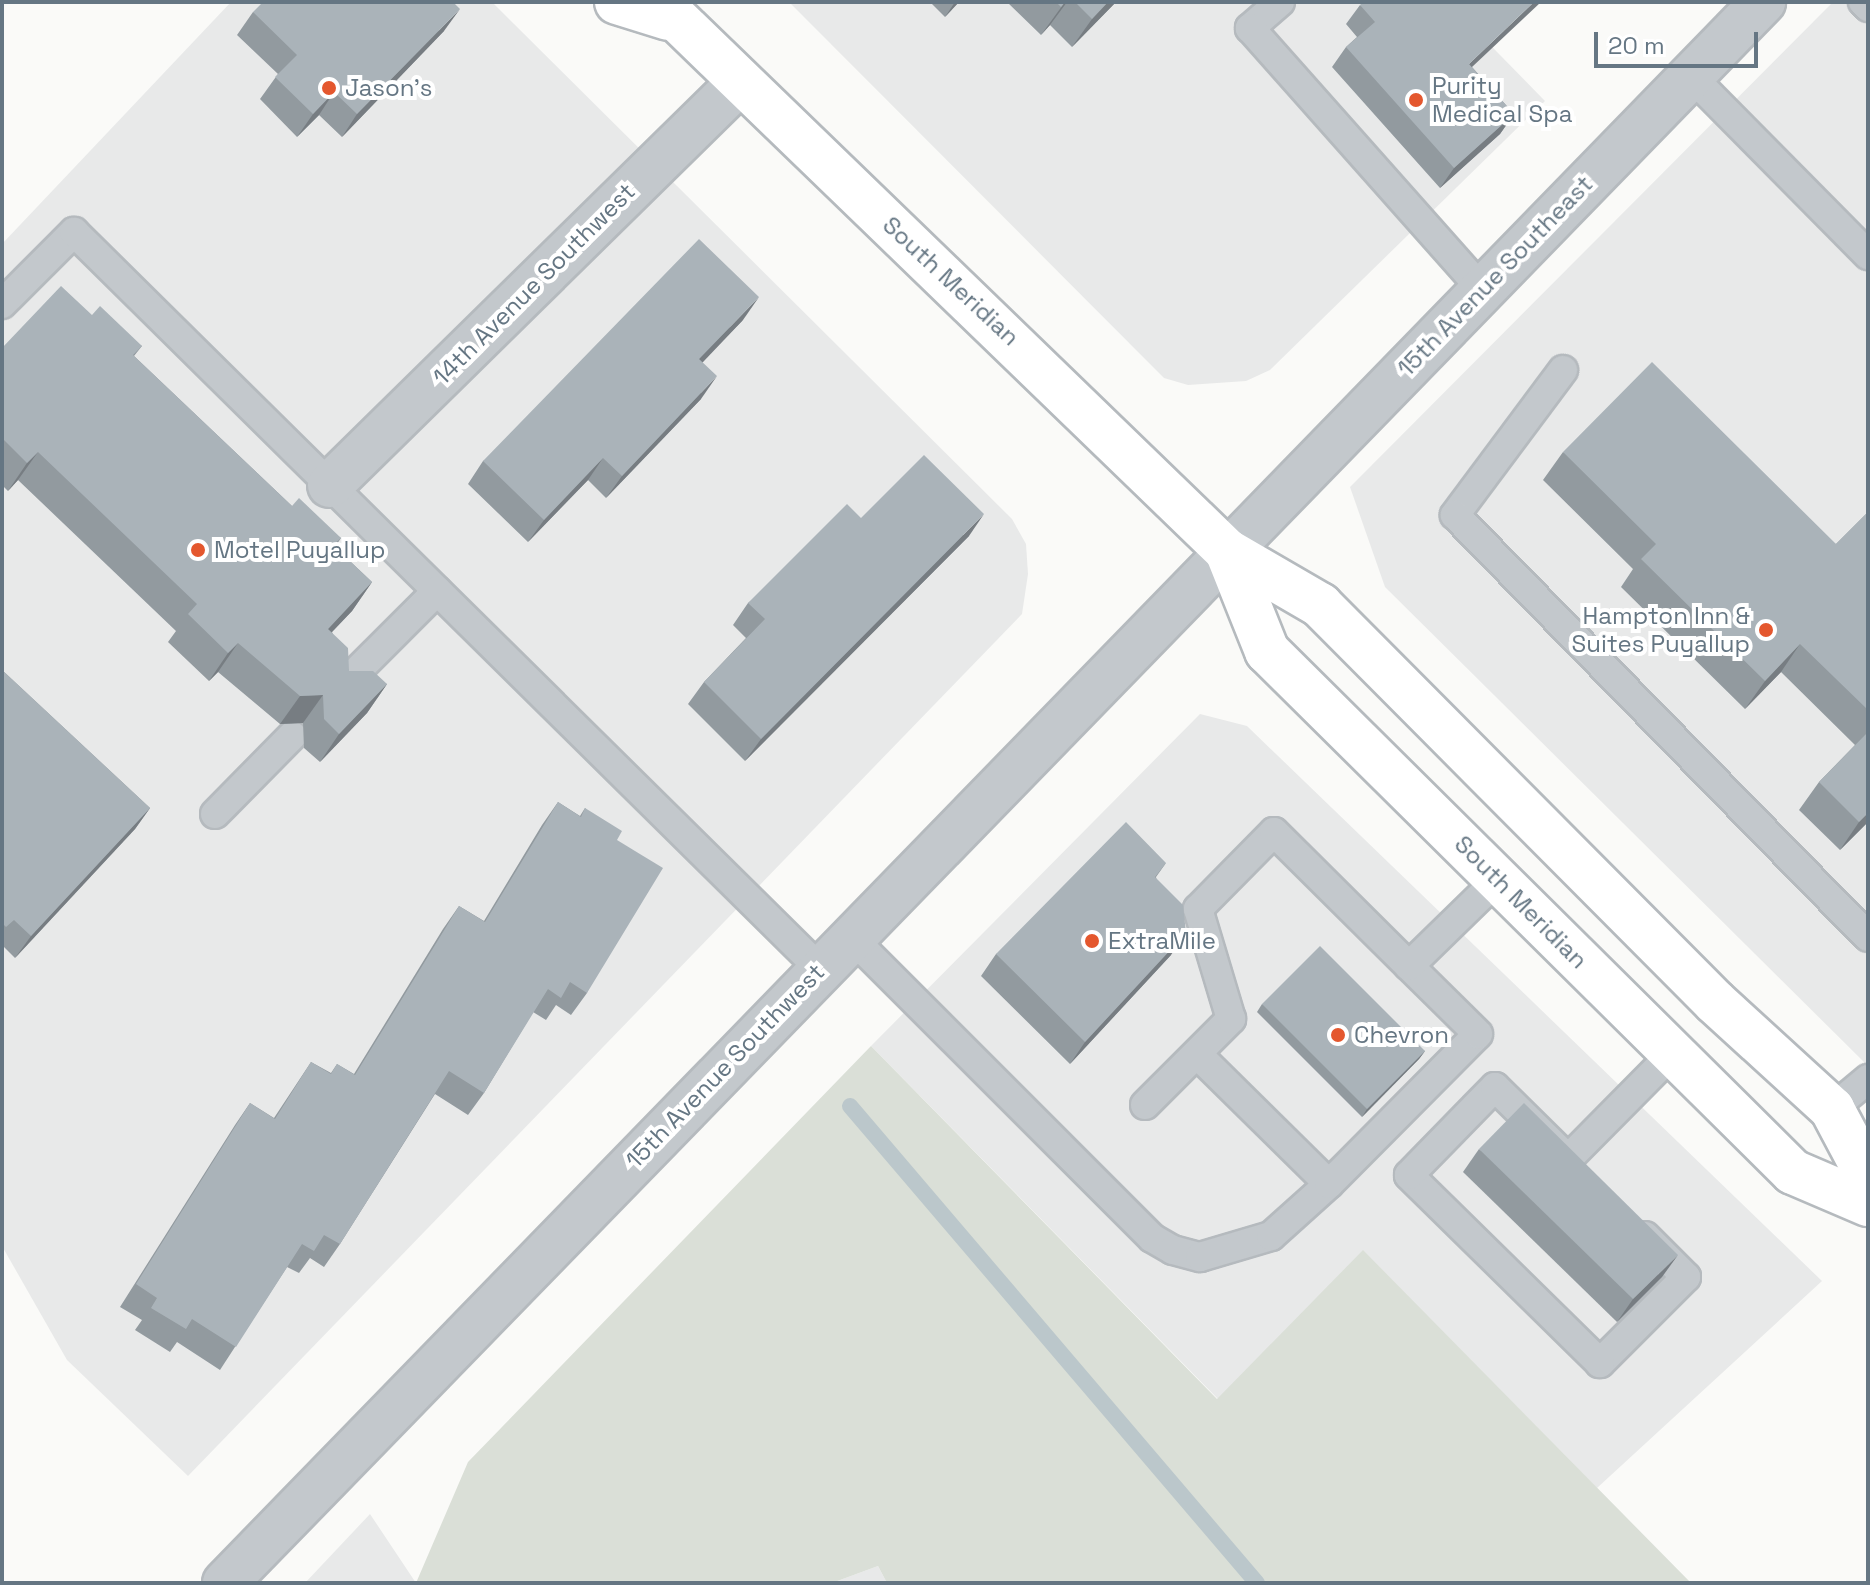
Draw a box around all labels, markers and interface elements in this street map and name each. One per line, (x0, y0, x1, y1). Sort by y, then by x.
scale bar (1598, 16, 1762, 66)
text: 20 m (1608, 30, 1665, 61)
place label: Purity Medical Spa (1432, 72, 1572, 128)
place label: Jason's (345, 74, 432, 102)
marker: Jason's (320, 79, 338, 97)
marker: Purity Medical Spa (1407, 91, 1425, 109)
street label: 15th Avenue Southeast (1391, 169, 1599, 383)
street label: 14th Avenue Southwest (427, 177, 641, 391)
street label: South Meridian (877, 210, 1025, 352)
place label: Motel Puyallup (214, 536, 385, 564)
marker: Motel Puyallup (189, 541, 207, 559)
place label: Hampton Inn & Suites Puyallup (1572, 602, 1750, 658)
marker: Hampton Inn & Suites Puyallup (1757, 621, 1775, 639)
street label: South Meridian (1449, 830, 1593, 974)
place label: ExtraMile (1108, 927, 1216, 955)
marker: ExtraMile (1083, 932, 1101, 950)
street label: 15th Avenue Southwest (620, 958, 830, 1174)
place label: Chevron (1354, 1021, 1449, 1049)
marker: Chevron (1329, 1026, 1347, 1044)

